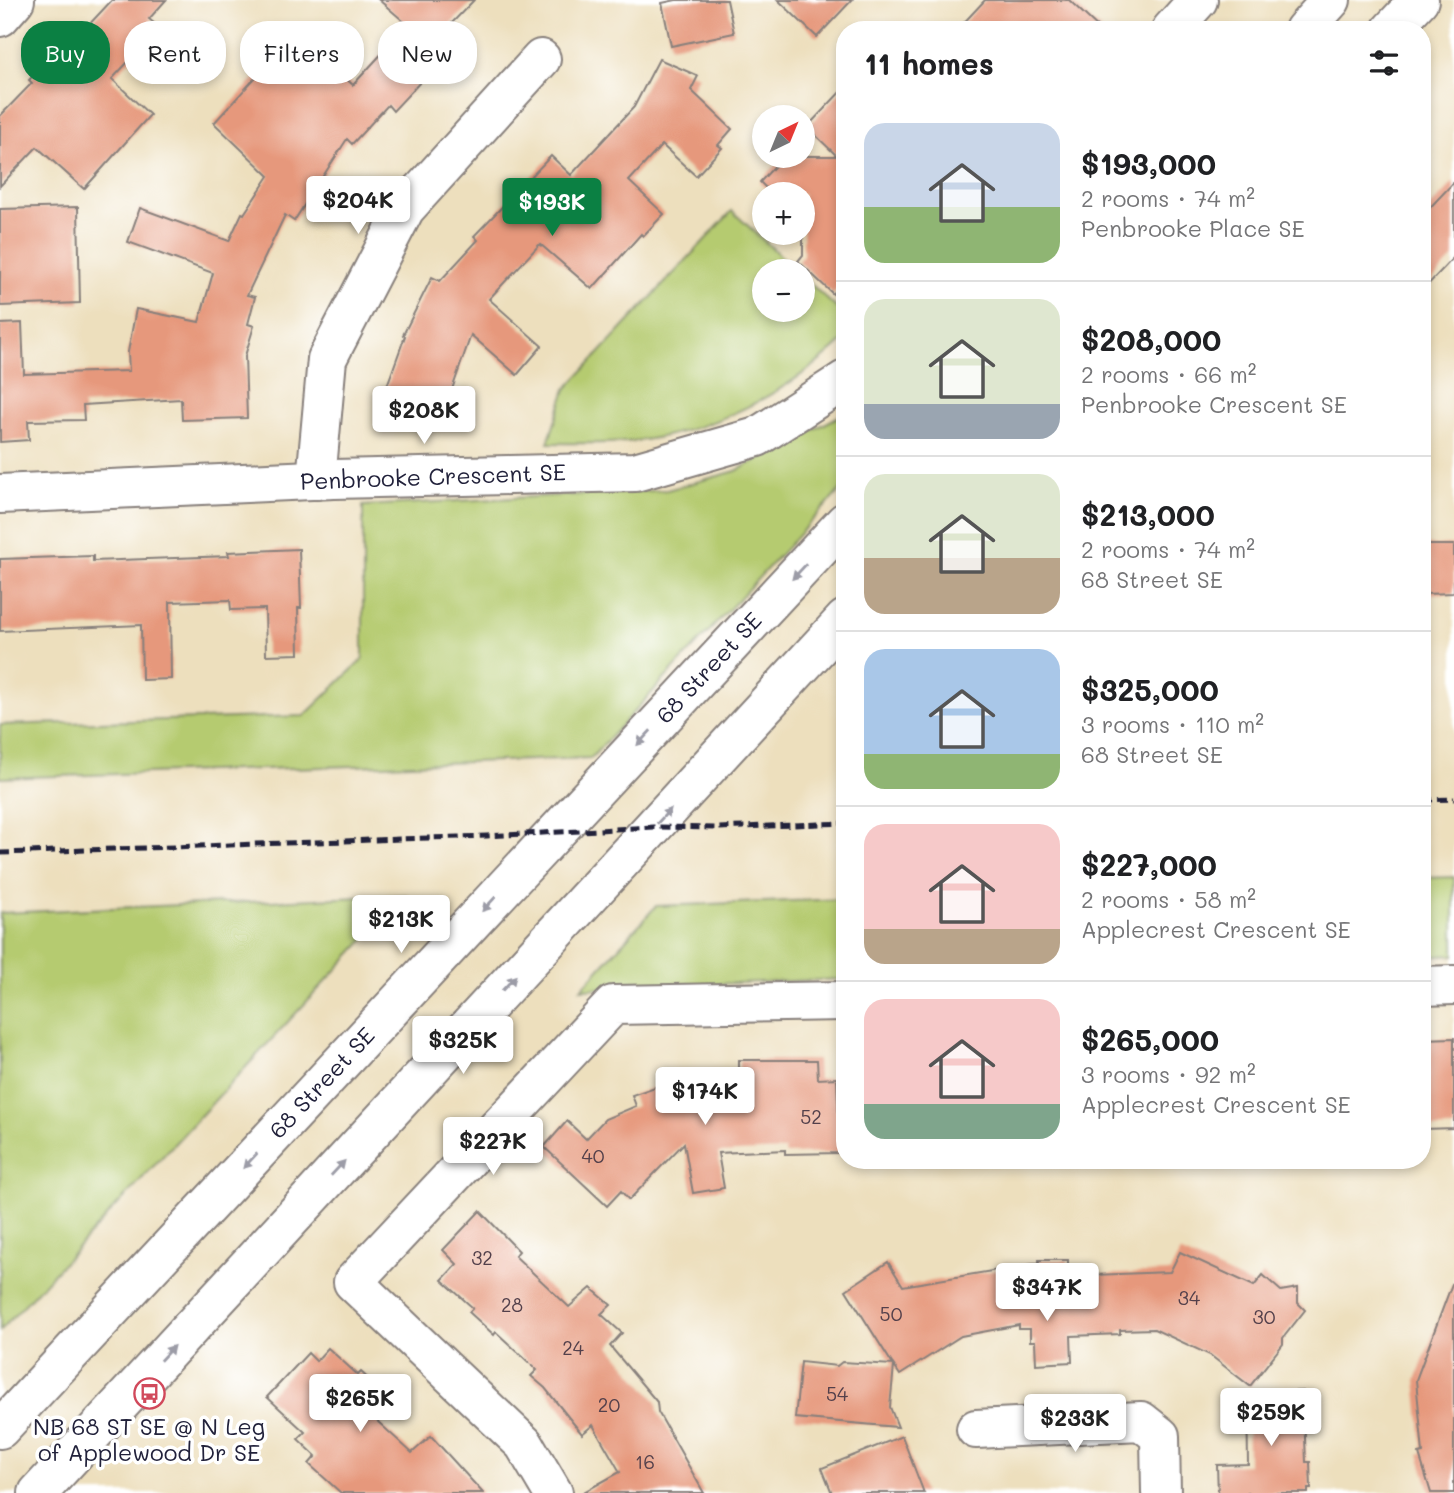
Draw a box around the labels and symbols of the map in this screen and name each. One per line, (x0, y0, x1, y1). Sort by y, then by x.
north arrow (752, 105, 816, 168)
pin: $204K (309, 176, 407, 236)
pin: $193K (503, 178, 601, 238)
pin: $208K (375, 386, 473, 446)
street label: Penbrooke Crescent SE (300, 456, 566, 496)
one-way arrow (791, 563, 807, 580)
street label: 68 Street SE (649, 605, 768, 729)
one-way arrow (636, 729, 652, 746)
one-way arrow (655, 808, 671, 825)
pin: $213K (352, 895, 450, 955)
one-way arrow (480, 896, 497, 913)
one-way arrow (501, 974, 517, 992)
pin: $325K (414, 1016, 512, 1076)
street label: 68 Street SE (262, 1020, 381, 1144)
pin: $174K (656, 1068, 754, 1127)
house number: 52 (800, 1104, 822, 1129)
pin: $227K (444, 1118, 542, 1177)
house number: 40 (582, 1143, 605, 1168)
one-way arrow (242, 1152, 258, 1170)
one-way arrow (330, 1159, 346, 1177)
house number: 32 (471, 1245, 493, 1270)
pin: $347K (998, 1264, 1096, 1323)
house number: 34 (1178, 1285, 1200, 1310)
house number: 28 (501, 1292, 523, 1317)
house number: 50 (880, 1301, 903, 1326)
house number: 30 (1253, 1304, 1276, 1329)
house number: 24 (562, 1335, 584, 1360)
one-way arrow (159, 1344, 175, 1362)
pin: $265K (311, 1374, 409, 1434)
bus stop icon: NB 68 ST SE @ N Leg of Applewood Dr SE (132, 1376, 166, 1410)
house number: 54 (826, 1381, 848, 1406)
pin: $259K (1222, 1388, 1320, 1448)
house number: 20 (598, 1392, 620, 1417)
pin: $233K (1026, 1394, 1124, 1454)
place label: NB 68 ST SE @ N Leg of Applewood Dr SE (33, 1411, 265, 1467)
house number: 16 (635, 1449, 655, 1474)

